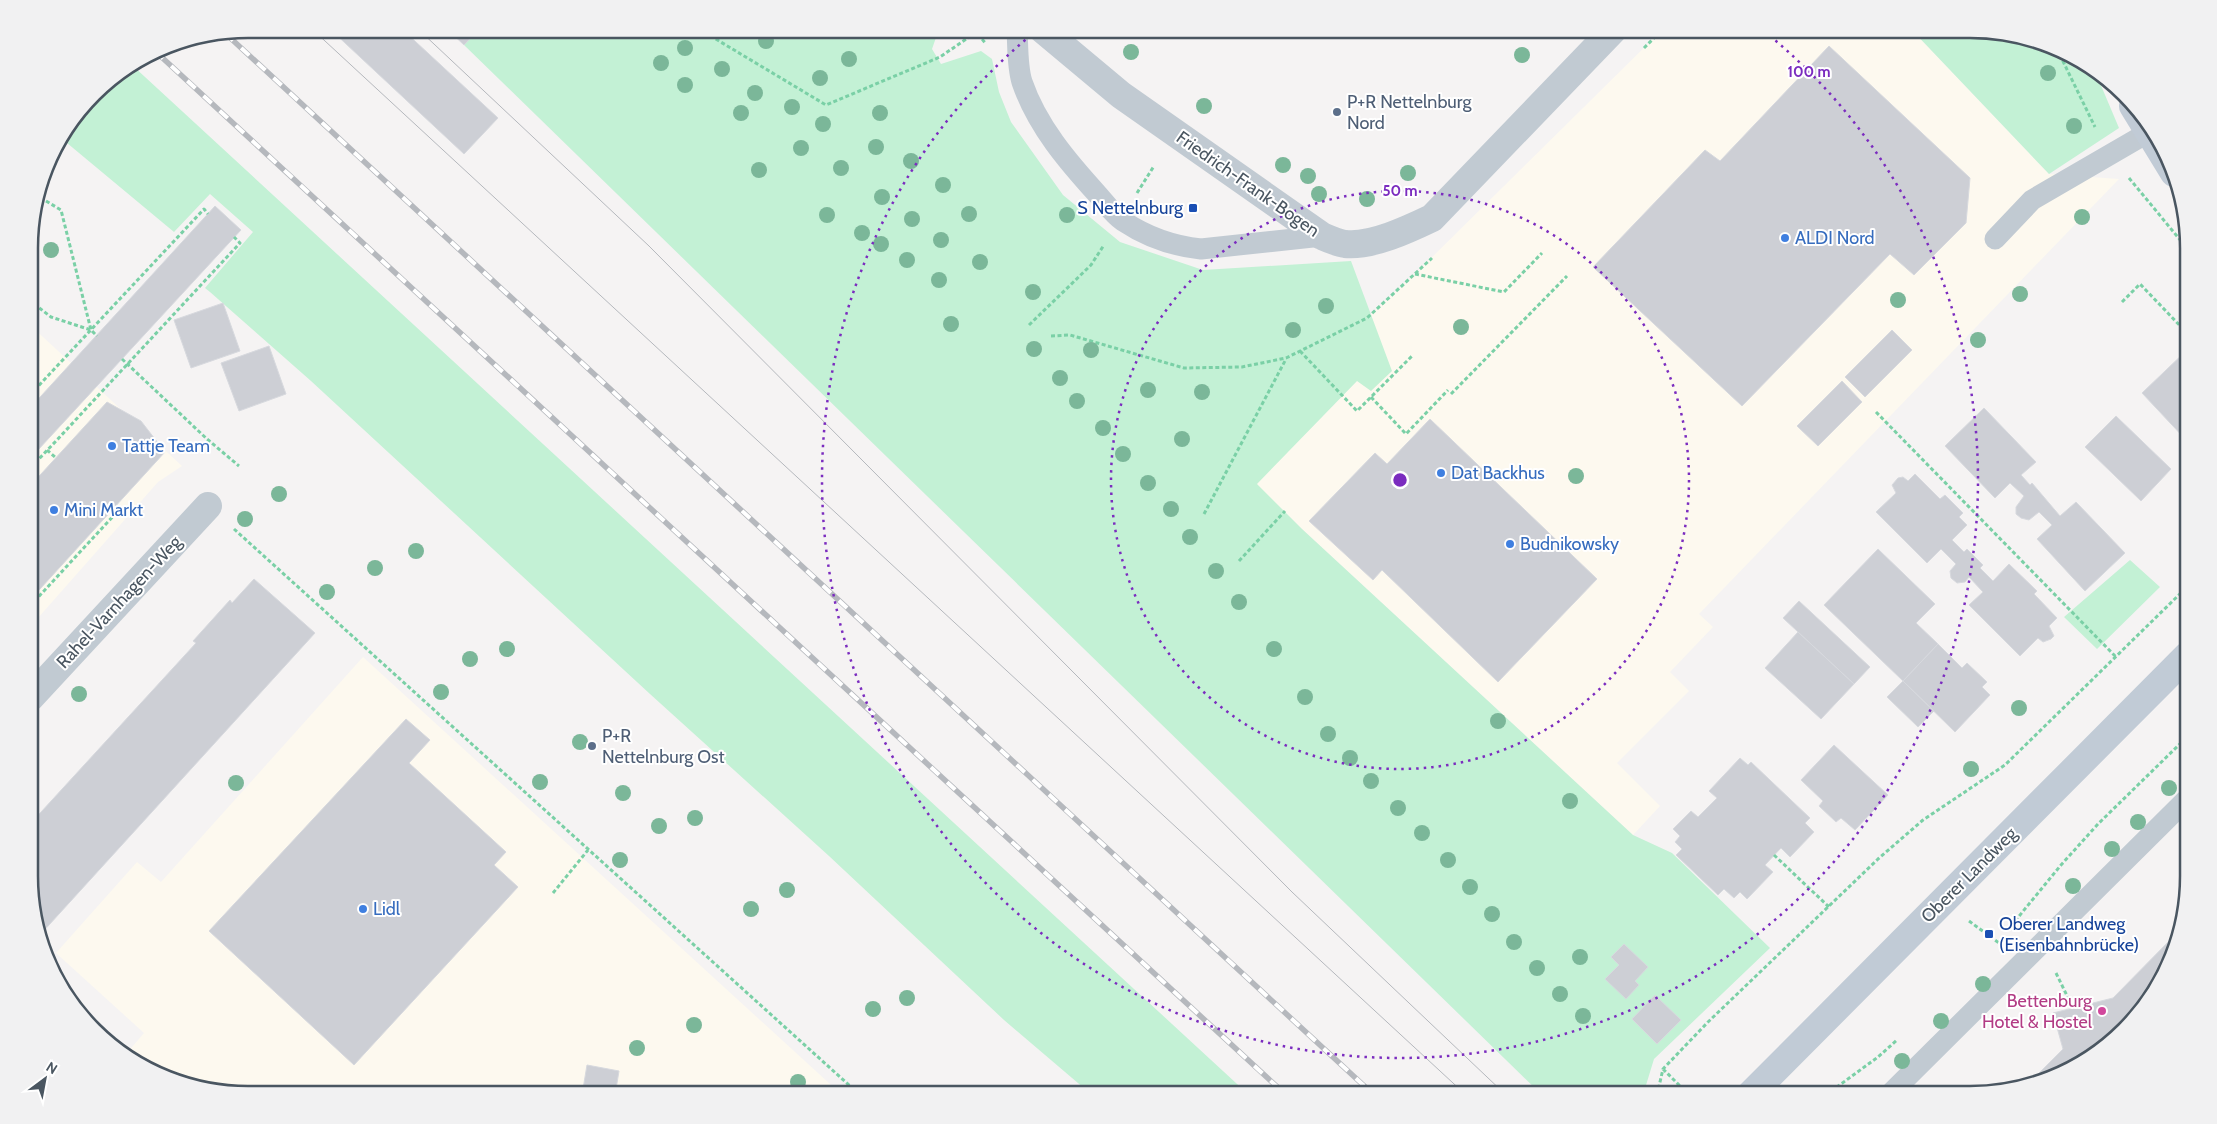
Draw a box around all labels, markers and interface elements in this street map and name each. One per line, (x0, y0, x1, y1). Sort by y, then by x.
text: 100 m (1787, 63, 1831, 81)
place label: P+R Nettelnburg Nord (1347, 91, 1472, 134)
marker: P+R Nettelnburg Nord (1331, 106, 1343, 118)
street label: Friedrich-Frank-Bogen (1172, 126, 1324, 242)
text: 50 m (1382, 182, 1418, 200)
place label: S Nettelnburg (1077, 197, 1184, 219)
marker: S Nettelnburg (1187, 202, 1199, 214)
place label: ALDI Nord (1795, 227, 1875, 249)
marker: ALDI Nord (1779, 232, 1791, 244)
place label: Tattje Team (122, 435, 210, 457)
marker: Tattje Team (106, 440, 118, 452)
place label: Dat Backhus (1451, 462, 1545, 484)
marker: Dat Backhus (1435, 467, 1447, 479)
centre of rings (1391, 471, 1409, 489)
place label: Mini Markt (64, 499, 143, 521)
marker: Mini Markt (48, 504, 60, 516)
street label: Rahel-Varnhagen-Weg (52, 530, 187, 673)
place label: Budnikowsky (1520, 533, 1619, 555)
marker: Budnikowsky (1504, 538, 1516, 550)
place label: P+R Nettelnburg Ost (602, 725, 725, 768)
marker: P+R Nettelnburg Ost (586, 740, 598, 752)
street label: Oberer Landweg (1917, 822, 2022, 927)
place label: Lidl (373, 898, 401, 920)
marker: Lidl (357, 903, 369, 915)
place label: Oberer Landweg (Eisenbahnbrücke) (1999, 913, 2139, 956)
marker: Oberer Landweg (Eisenbahnbrücke) (1983, 928, 1995, 940)
place label: Bettenburg Hotel & Hostel (1982, 990, 2093, 1033)
marker: Bettenburg Hotel & Hostel (2096, 1005, 2108, 1017)
north arrow (20, 1054, 70, 1104)
text: N (43, 1058, 61, 1078)

